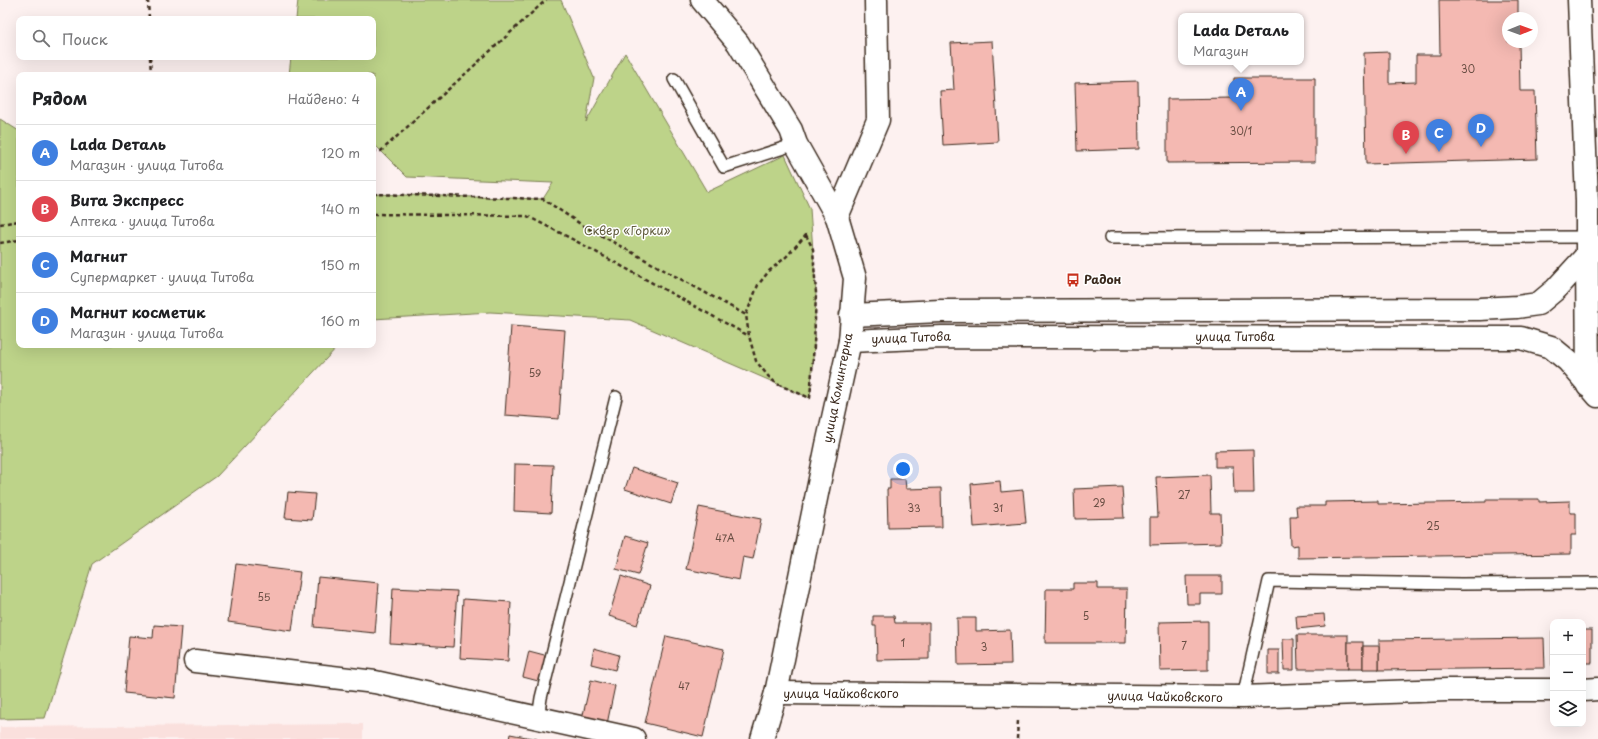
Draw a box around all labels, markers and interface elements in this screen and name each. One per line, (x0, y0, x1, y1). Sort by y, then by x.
north arrow (1502, 12, 1538, 48)
popup (1178, 13, 1304, 65)
search box (16, 16, 376, 60)
text: Lada Dеталь (1193, 18, 1289, 41)
icon: search (30, 27, 52, 49)
text: Поиск (62, 27, 108, 50)
text: Магазин (1193, 41, 1249, 60)
house number: 30 (1461, 61, 1475, 76)
pin: A (1228, 78, 1254, 111)
text: Рядом (32, 85, 87, 111)
text: Найдено: 4 (288, 89, 360, 108)
pin: D (1468, 114, 1494, 147)
pin: C (1426, 119, 1452, 152)
pin: B (1393, 121, 1419, 154)
house number: 30/1 (1230, 123, 1252, 138)
text: Lada Dеталь (70, 132, 166, 155)
text: A (40, 143, 50, 162)
text: 120 m (321, 143, 360, 162)
text: Магазин · улица Титова (70, 155, 223, 174)
text: Вита Экспресс (70, 188, 184, 211)
text: B (41, 199, 49, 218)
text: 140 m (321, 199, 360, 218)
text: Аптека · улица Титова (70, 211, 215, 230)
park label: Сквер «Горки» (584, 221, 670, 239)
text: Магнит (70, 244, 127, 267)
text: C (40, 255, 50, 274)
text: 150 m (321, 255, 360, 274)
text: Супермаркет · улица Титова (70, 267, 254, 286)
place label: Радон (1084, 270, 1122, 288)
bus stop icon: Радон (1065, 272, 1081, 288)
text: Магнит косметик (70, 300, 206, 323)
text: D (40, 311, 50, 330)
text: 160 m (321, 311, 360, 330)
text: Магазин · улица Титова (70, 323, 223, 342)
street label: улица Титова (871, 327, 952, 347)
street label: улица Титова (1195, 327, 1275, 345)
street label: улица Коминтерна (818, 331, 857, 444)
house number: 59 (529, 365, 541, 380)
your location (893, 459, 913, 479)
house number: 27 (1178, 487, 1191, 502)
house number: 29 (1093, 495, 1106, 510)
house number: 33 (907, 500, 921, 515)
house number: 31 (993, 500, 1003, 515)
house number: 25 (1426, 518, 1440, 533)
house number: 47А (715, 530, 735, 545)
house number: 55 (258, 589, 271, 604)
house number: 5 (1083, 608, 1089, 623)
map controls (1550, 619, 1586, 727)
button: + (1550, 619, 1586, 655)
house number: 1 (901, 635, 905, 650)
house number: 7 (1181, 638, 1187, 653)
house number: 3 (981, 639, 987, 654)
button: − (1550, 655, 1586, 691)
house number: 47 (678, 678, 691, 693)
street label: улица Чайковского (783, 684, 899, 702)
street label: улица Чайковского (1107, 686, 1223, 706)
button: layers (1550, 691, 1586, 727)

